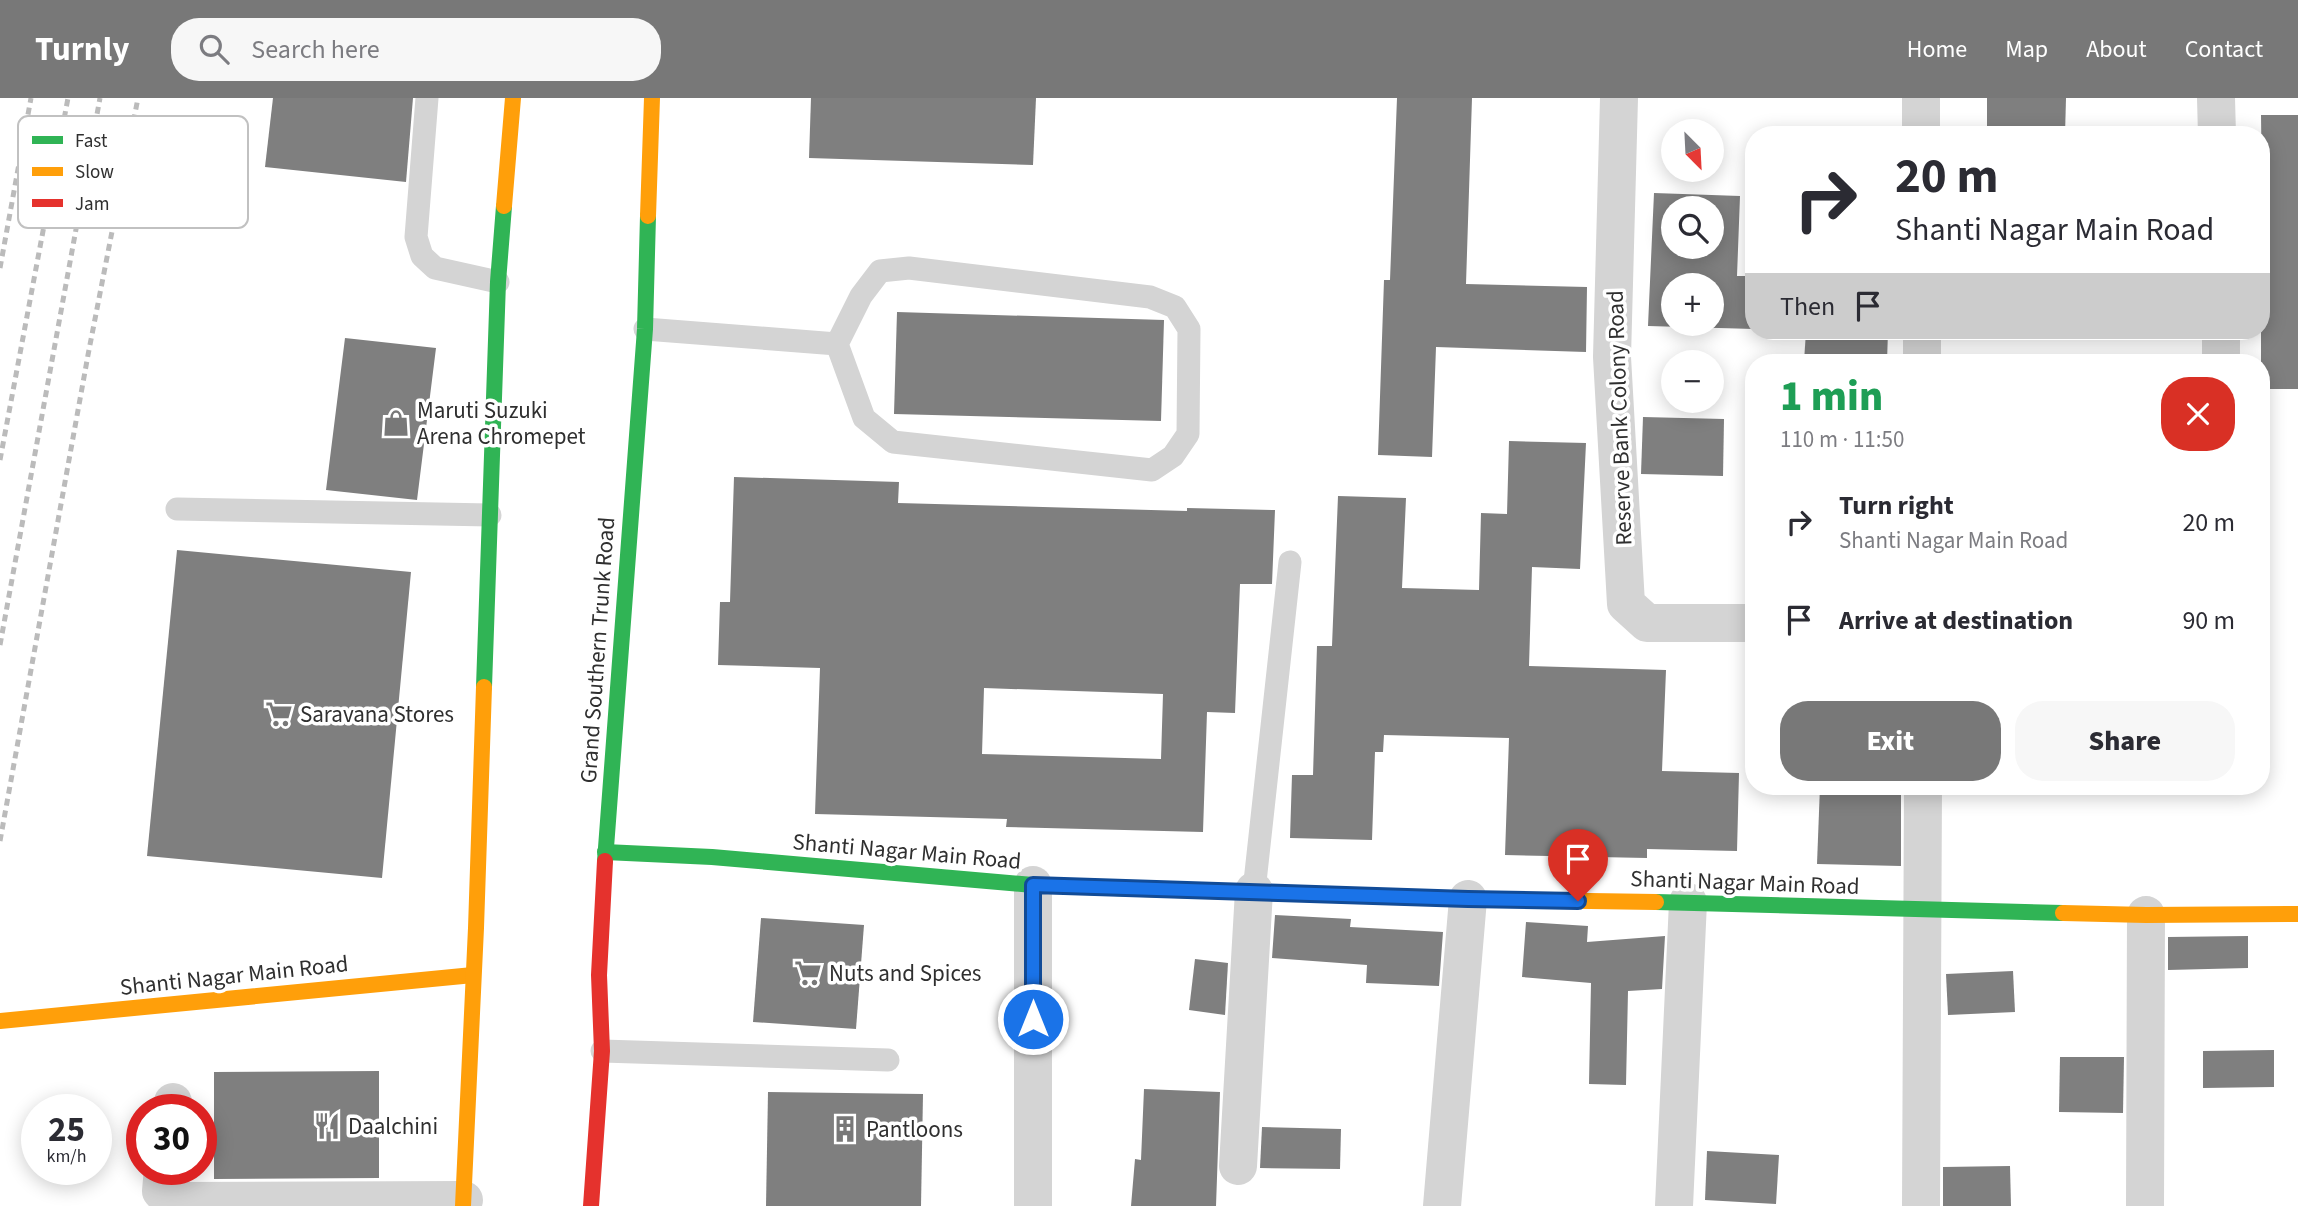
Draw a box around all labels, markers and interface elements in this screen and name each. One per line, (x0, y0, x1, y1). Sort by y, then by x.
search box (171, 18, 661, 81)
text: Turnly (35, 26, 129, 73)
icon: search (195, 30, 233, 68)
text: Search here (251, 31, 380, 68)
text: Home (1907, 32, 1967, 67)
text: Map (2005, 32, 2048, 67)
text: About (2086, 32, 2147, 67)
text: Contact (2185, 32, 2263, 67)
legend (18, 116, 248, 228)
north arrow (1661, 119, 1724, 182)
map controls (1661, 119, 1724, 413)
text: Fast (75, 128, 108, 155)
text: 20 m (1895, 142, 1999, 212)
icon: right (1780, 154, 1871, 245)
text: Slow (75, 159, 114, 186)
text: Jam (75, 191, 109, 218)
button: search (1661, 196, 1724, 259)
text: Shanti Nagar Main Road (1895, 207, 2214, 253)
button: + (1661, 273, 1724, 336)
icon: arrive (1849, 287, 1887, 325)
text: Then (1780, 288, 1835, 325)
street label: Reserve Bank Colony Road (1599, 290, 1640, 546)
button: − (1661, 350, 1724, 413)
text: 1 min (1780, 367, 1883, 427)
button: close (2161, 377, 2235, 451)
place label: Maruti Suzuki Arena Chromepet (417, 394, 586, 453)
shop icon: Maruti Suzuki Arena Chromepet (381, 408, 411, 438)
text: 110 m · 11:50 (1780, 423, 1904, 456)
text: Turn right (1839, 487, 1954, 524)
icon: right (1780, 503, 1818, 541)
text: 20 m (2182, 504, 2235, 541)
street label: Grand Southern Trunk Road (572, 516, 623, 784)
text: Shanti Nagar Main Road (1839, 524, 2068, 557)
icon: arrive (1780, 601, 1818, 639)
text: Arrive at destination (1839, 602, 2073, 639)
text: 90 m (2182, 602, 2235, 639)
place label: Saravana Stores (300, 698, 454, 731)
supermarket icon: Saravana Stores (264, 699, 294, 729)
button: Exit (1780, 701, 2001, 781)
button: Share (2015, 701, 2235, 781)
street label: Shanti Nagar Main Road (791, 825, 1023, 878)
pin (1548, 829, 1608, 901)
icon: arrive (1559, 840, 1597, 878)
street label: Shanti Nagar Main Road (1630, 862, 1860, 903)
street label: Shanti Nagar Main Road (118, 947, 350, 1004)
place label: Nuts and Spices (829, 957, 981, 990)
supermarket icon: Nuts and Spices (793, 958, 823, 988)
position arrow (996, 982, 1070, 1056)
speed limit sign: 30 (126, 1094, 217, 1185)
text: 25 (48, 1105, 85, 1155)
place label: Daalchini (348, 1110, 438, 1143)
restaurant icon: Daalchini (312, 1111, 342, 1141)
place label: Pantloons (866, 1113, 963, 1146)
building icon: Pantloons (830, 1114, 860, 1144)
text: km/h (47, 1144, 86, 1169)

